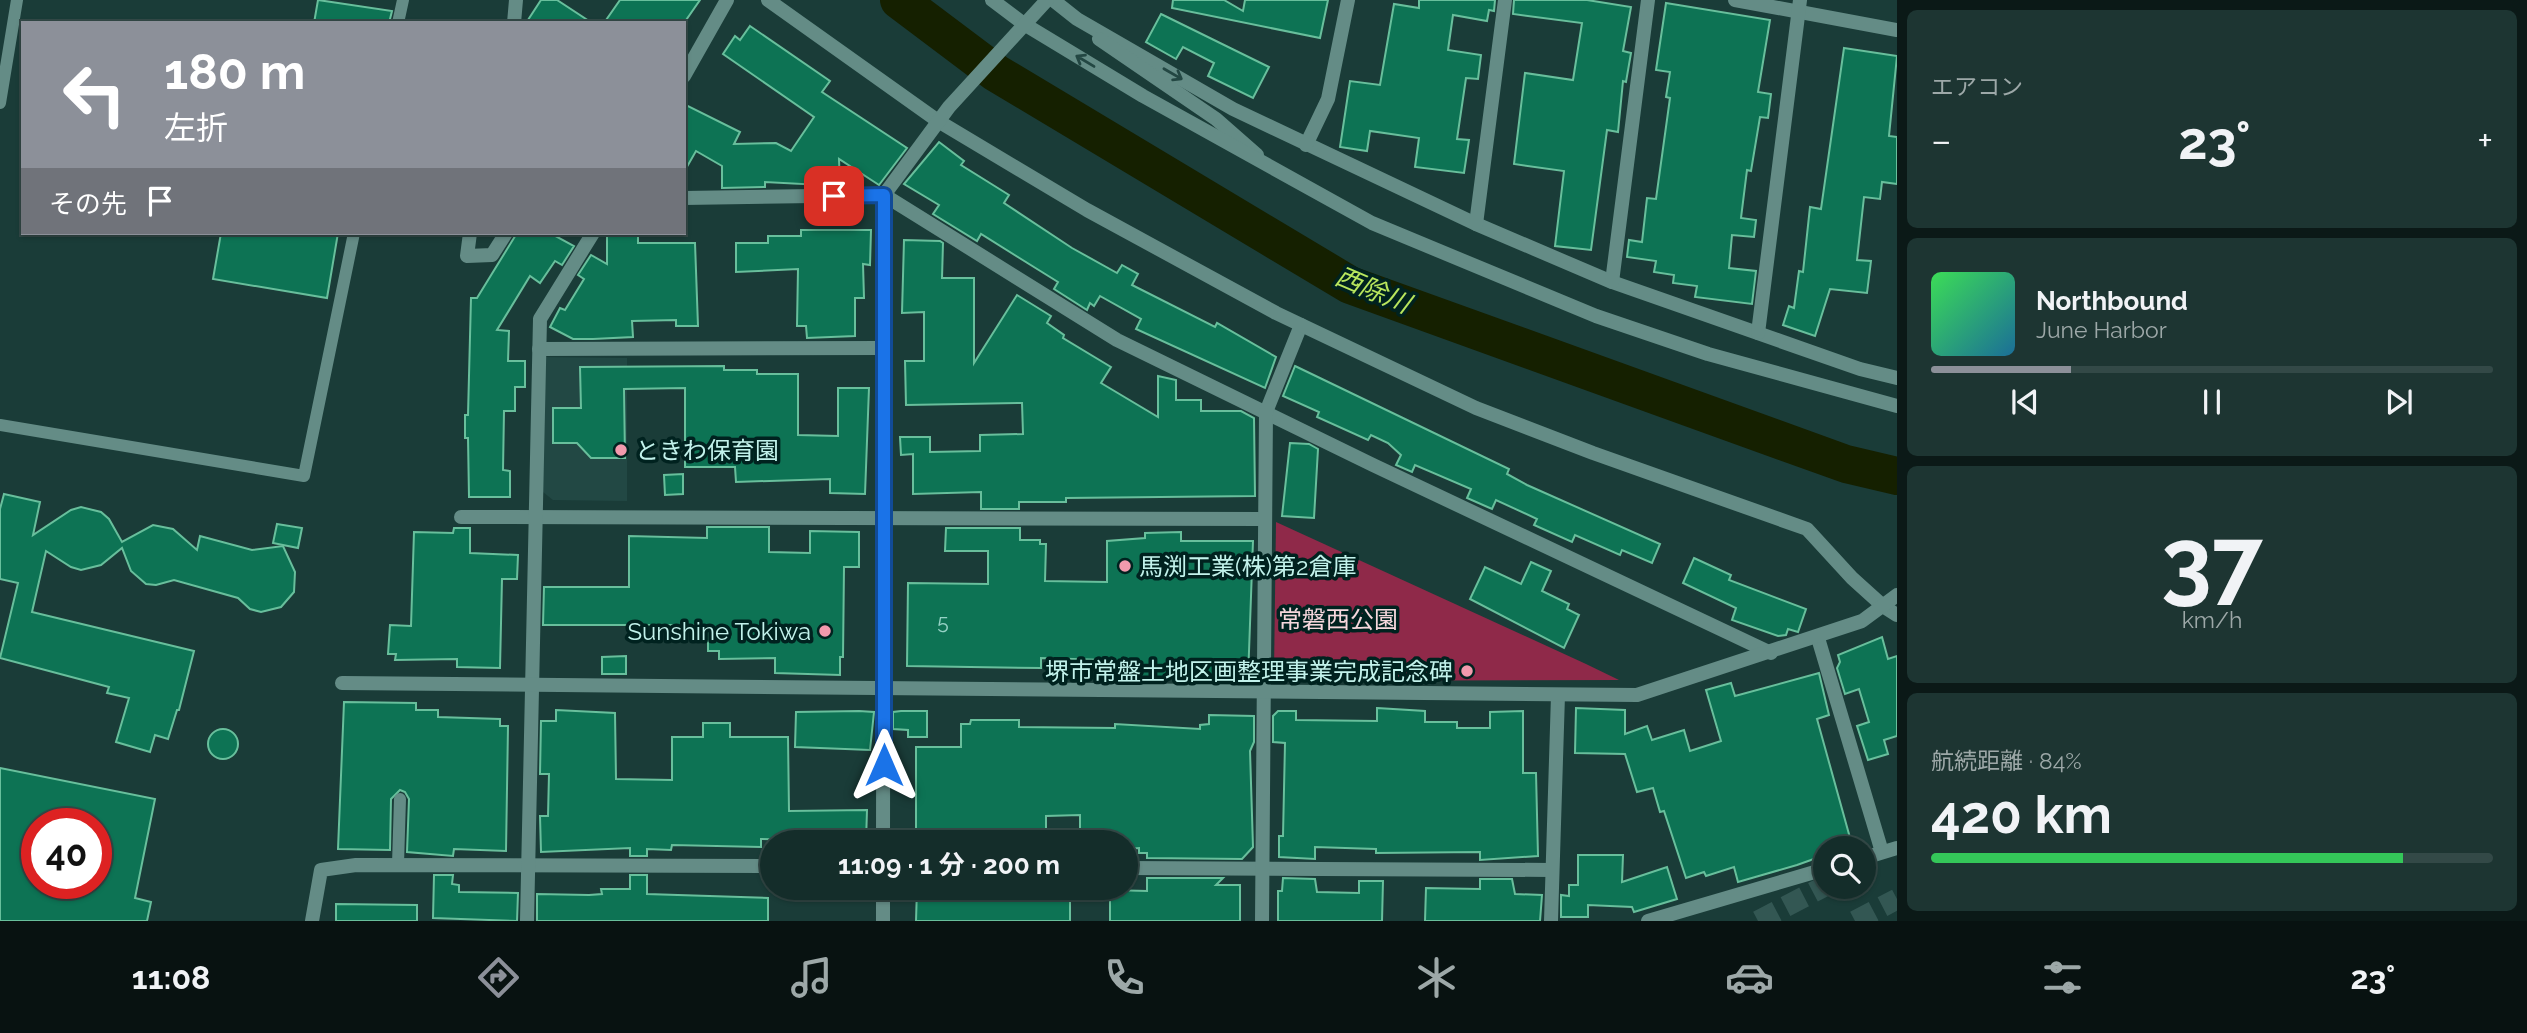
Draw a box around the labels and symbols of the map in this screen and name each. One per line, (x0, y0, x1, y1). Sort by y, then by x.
one-way arrow (1075, 53, 1095, 67)
one-way arrow (1163, 67, 1183, 81)
pin (804, 166, 864, 226)
water label: 西除川 (1331, 261, 1418, 320)
place label: ときわ保育園 (635, 436, 779, 465)
marker: ときわ保育園 (613, 442, 629, 458)
place label: 馬渕工業(株)第2倉庫 (1139, 552, 1356, 581)
marker: 馬渕工業(株)第2倉庫 (1117, 558, 1133, 574)
park label: 常磐西公園 (1278, 605, 1398, 634)
house number: 5 (937, 609, 949, 634)
place label: Sunshine Tokiwa (627, 617, 811, 646)
marker: Sunshine Tokiwa (817, 623, 833, 639)
place label: 堺市常盤土地区画整理事業完成記念碑 (1045, 657, 1453, 686)
marker: 堺市常盤土地区画整理事業完成記念碑 (1459, 663, 1475, 679)
position arrow (847, 728, 921, 802)
speed limit sign: 40 (21, 808, 112, 899)

